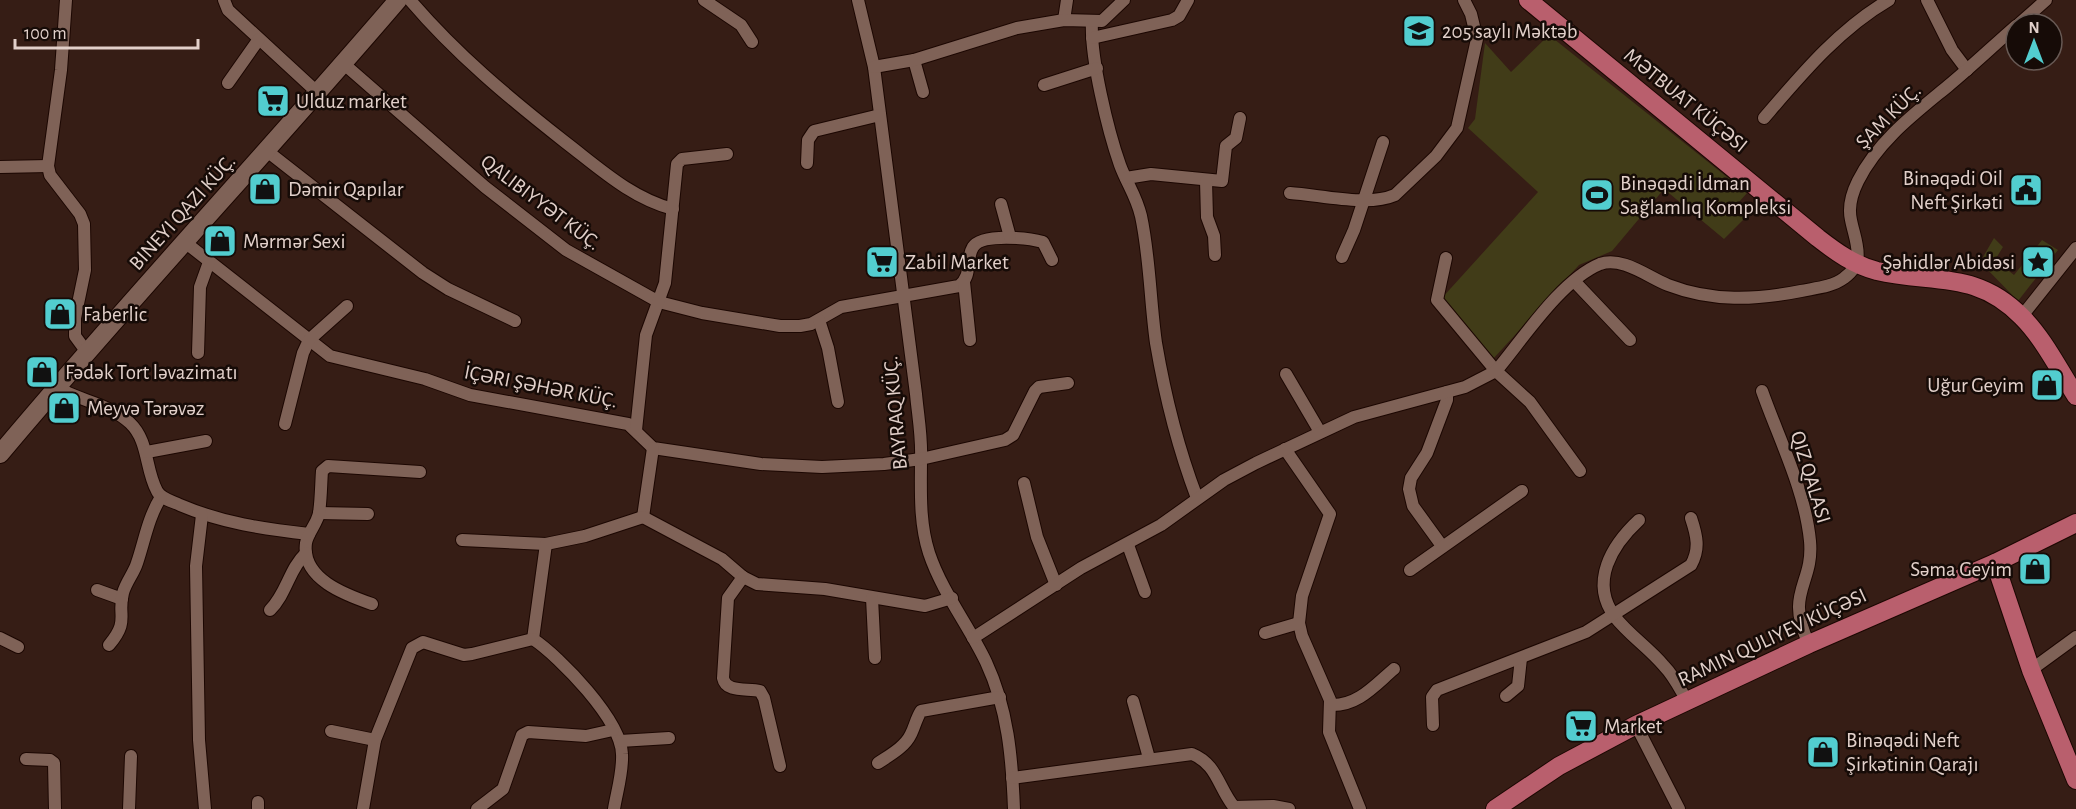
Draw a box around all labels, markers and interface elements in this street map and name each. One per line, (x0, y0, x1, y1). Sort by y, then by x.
scale bar (15, 12, 198, 50)
north arrow (2004, 12, 2064, 72)
school or university icon: 205 saylı Məktəb (1401, 13, 1437, 49)
text: N (2028, 20, 2040, 36)
place label: 205 saylı Məktəb (1442, 21, 1578, 42)
text: 100 m (24, 25, 67, 43)
street label: MƏTBUAT KÜÇƏSI (1620, 44, 1752, 156)
street label: ŞAM KÜÇ. (1851, 79, 1925, 153)
supermarket icon: Ulduz market (255, 83, 291, 119)
place label: Ulduz market (296, 91, 407, 112)
street label: BINEYI QAZI KÜÇ. (125, 150, 239, 274)
street label: QALIBIYYƏT KÜÇ. (477, 150, 605, 254)
place label: Binəqədi Oil Neft Şirkəti (1903, 168, 2003, 213)
shop icon: Dəmir Qapılar (247, 171, 283, 207)
place label: Binəqədi İdman Sağlamlıq Kompleksi (1620, 172, 1791, 218)
public building icon: Binəqədi Oil Neft Şirkəti (2008, 172, 2044, 208)
sports icon: Binəqədi İdman Sağlamlıq Kompleksi (1579, 177, 1615, 213)
place label: Dəmir Qapılar (288, 179, 404, 200)
shop icon: Mərmər Sexi (202, 223, 238, 259)
place label: Mərmər Sexi (243, 231, 346, 252)
supermarket icon: Zabil Market (864, 244, 900, 280)
place icon: Şəhidlər Abidəsi (2020, 244, 2056, 280)
place label: Zabil Market (905, 252, 1009, 273)
place label: Şəhidlər Abidəsi (1883, 252, 2015, 273)
shop icon: Faberlic (42, 296, 78, 332)
place label: Faberlic (83, 304, 147, 325)
shop icon: Fədək Tort ləvazimatı (24, 354, 60, 390)
street label: BAYRAQ KÜÇ. (879, 355, 911, 471)
street label: İÇƏRI ŞƏHƏR KÜÇ. (463, 360, 619, 412)
place label: Fədək Tort ləvazimatı (65, 362, 238, 383)
shop icon: Uğur Geyim (2029, 367, 2065, 403)
place label: Uğur Geyim (1927, 375, 2024, 396)
shop icon: Meyvə Tərəvəz (46, 390, 82, 426)
place label: Meyvə Tərəvəz (87, 398, 204, 419)
street label: QIZ QALASI (1787, 429, 1834, 526)
shop icon: Səma Geyim (2017, 551, 2053, 587)
place label: Səma Geyim (1910, 559, 2012, 580)
street label: RAMIN QULIYEV KÜÇƏSI (1674, 584, 1870, 690)
supermarket icon: Market (1563, 708, 1599, 744)
place label: Market (1604, 716, 1663, 737)
place label: Binəqədi Neft Şirkətinin Qarajı (1846, 730, 1978, 775)
shop icon: Binəqədi Neft Şirkətinin Qarajı (1805, 734, 1841, 770)

